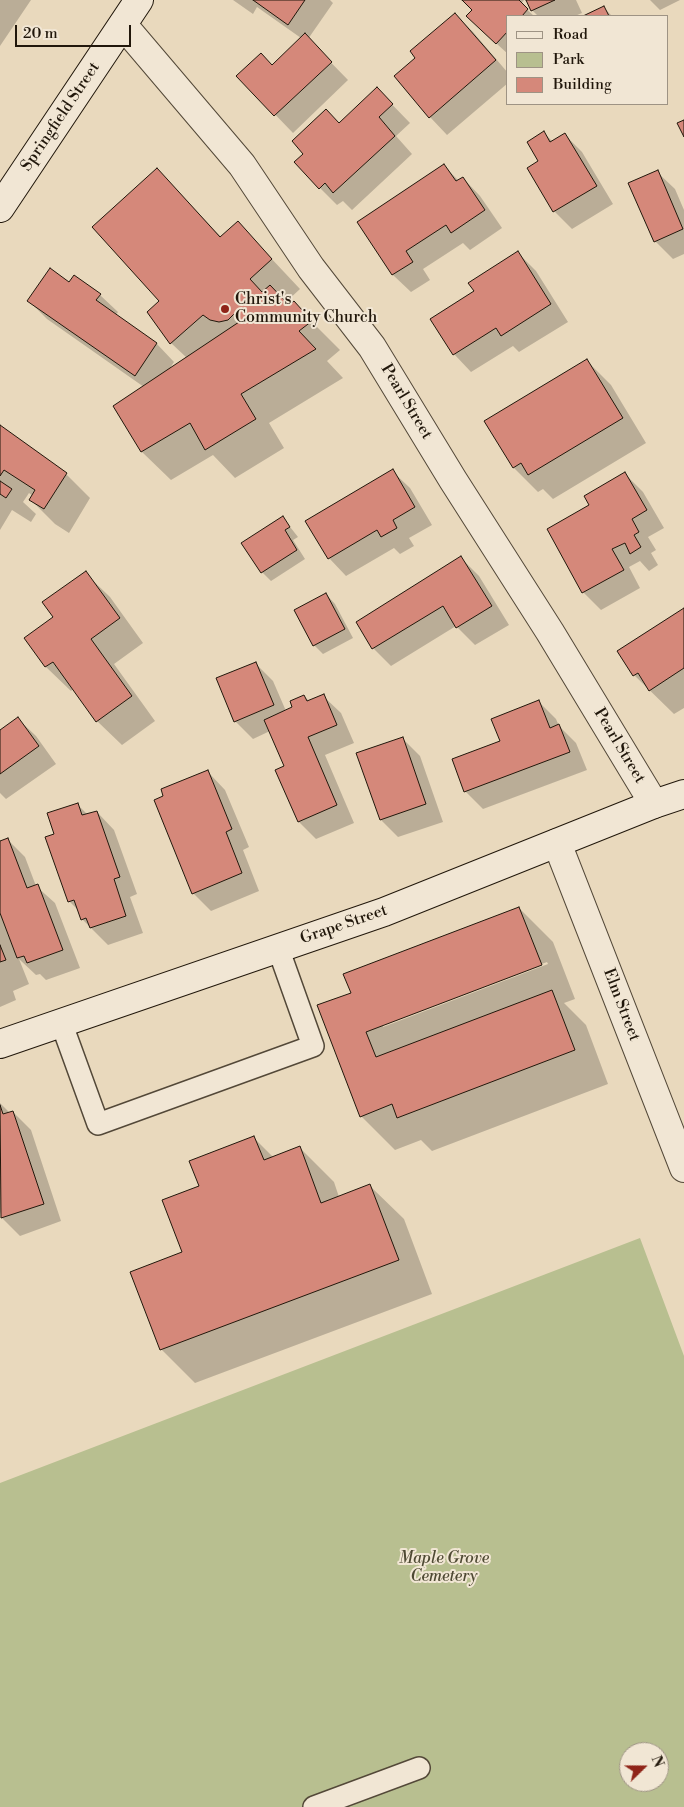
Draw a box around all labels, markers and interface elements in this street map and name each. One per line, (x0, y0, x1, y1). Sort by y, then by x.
scale bar (18, 15, 134, 47)
legend (507, 15, 669, 105)
text: 20 m (23, 24, 58, 43)
text: Road (553, 25, 588, 44)
text: Park (553, 50, 584, 69)
street label: Springfield Street (17, 59, 105, 175)
text: Building (553, 75, 612, 94)
place label: Christ's Community Church (235, 290, 377, 328)
marker: Christ's Community Church (219, 303, 231, 315)
street label: Pearl Street (376, 361, 436, 443)
street label: Pearl Street (589, 705, 649, 787)
street label: Grape Street (298, 901, 390, 949)
street label: Elm Street (598, 966, 644, 1044)
park label: Maple Grove Cemetery (399, 1549, 489, 1587)
north arrow (619, 1742, 669, 1792)
text: N (647, 1753, 667, 1770)

